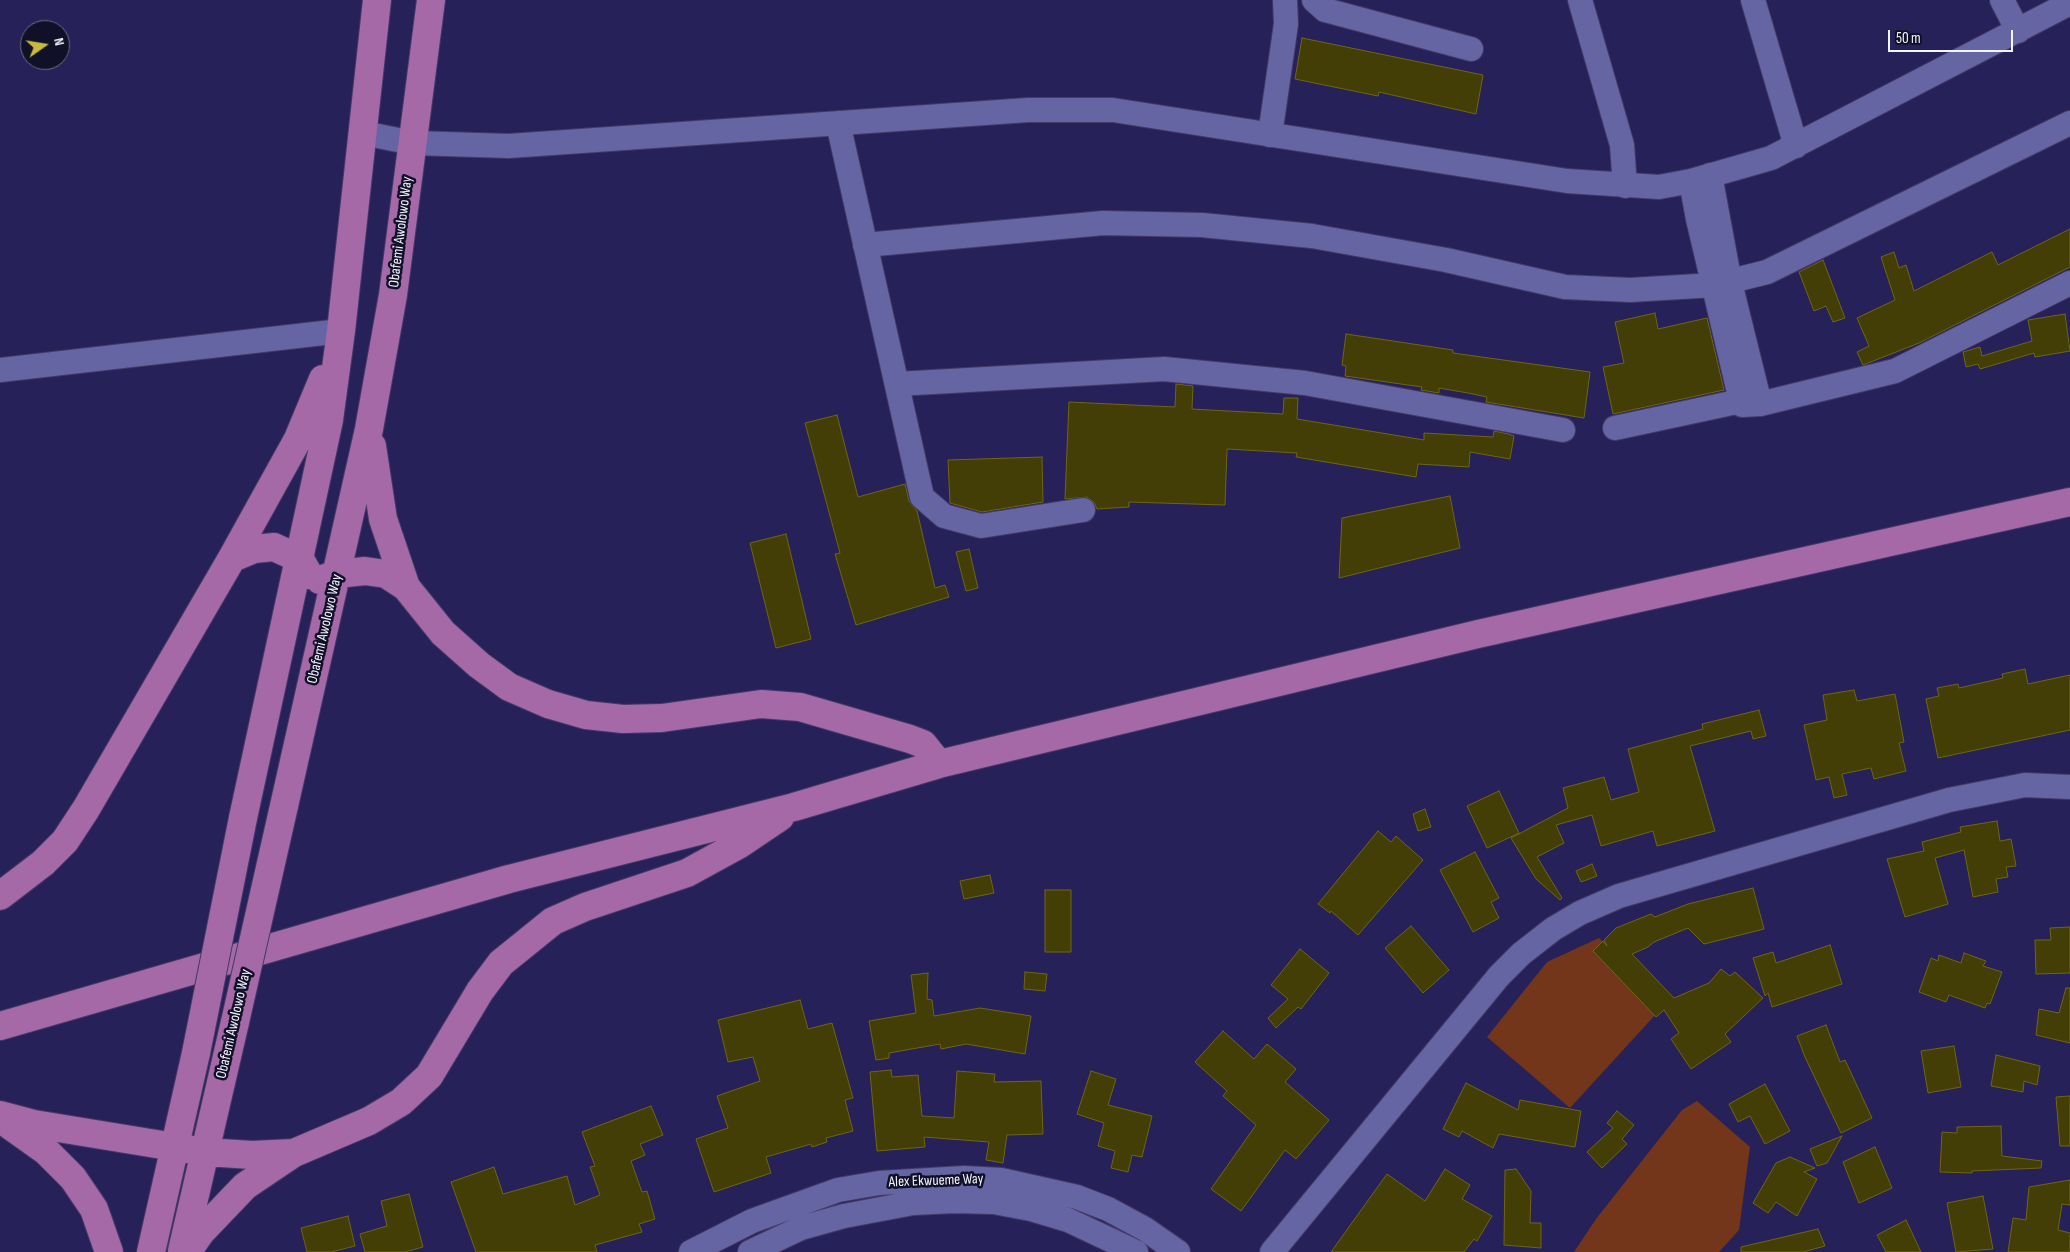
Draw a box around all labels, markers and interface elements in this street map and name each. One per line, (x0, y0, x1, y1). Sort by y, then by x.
north arrow (20, 20, 70, 70)
scale bar (1890, 20, 2015, 52)
text: 50 m (1896, 29, 1921, 48)
text: N (50, 36, 68, 47)
street label: Obafemi Awolowo Way (385, 175, 417, 289)
street label: Obafemi Awolowo Way (304, 573, 346, 685)
street label: Obafemi Awolowo Way (213, 968, 255, 1080)
street label: Alex Ekwueme Way (888, 1170, 984, 1192)

